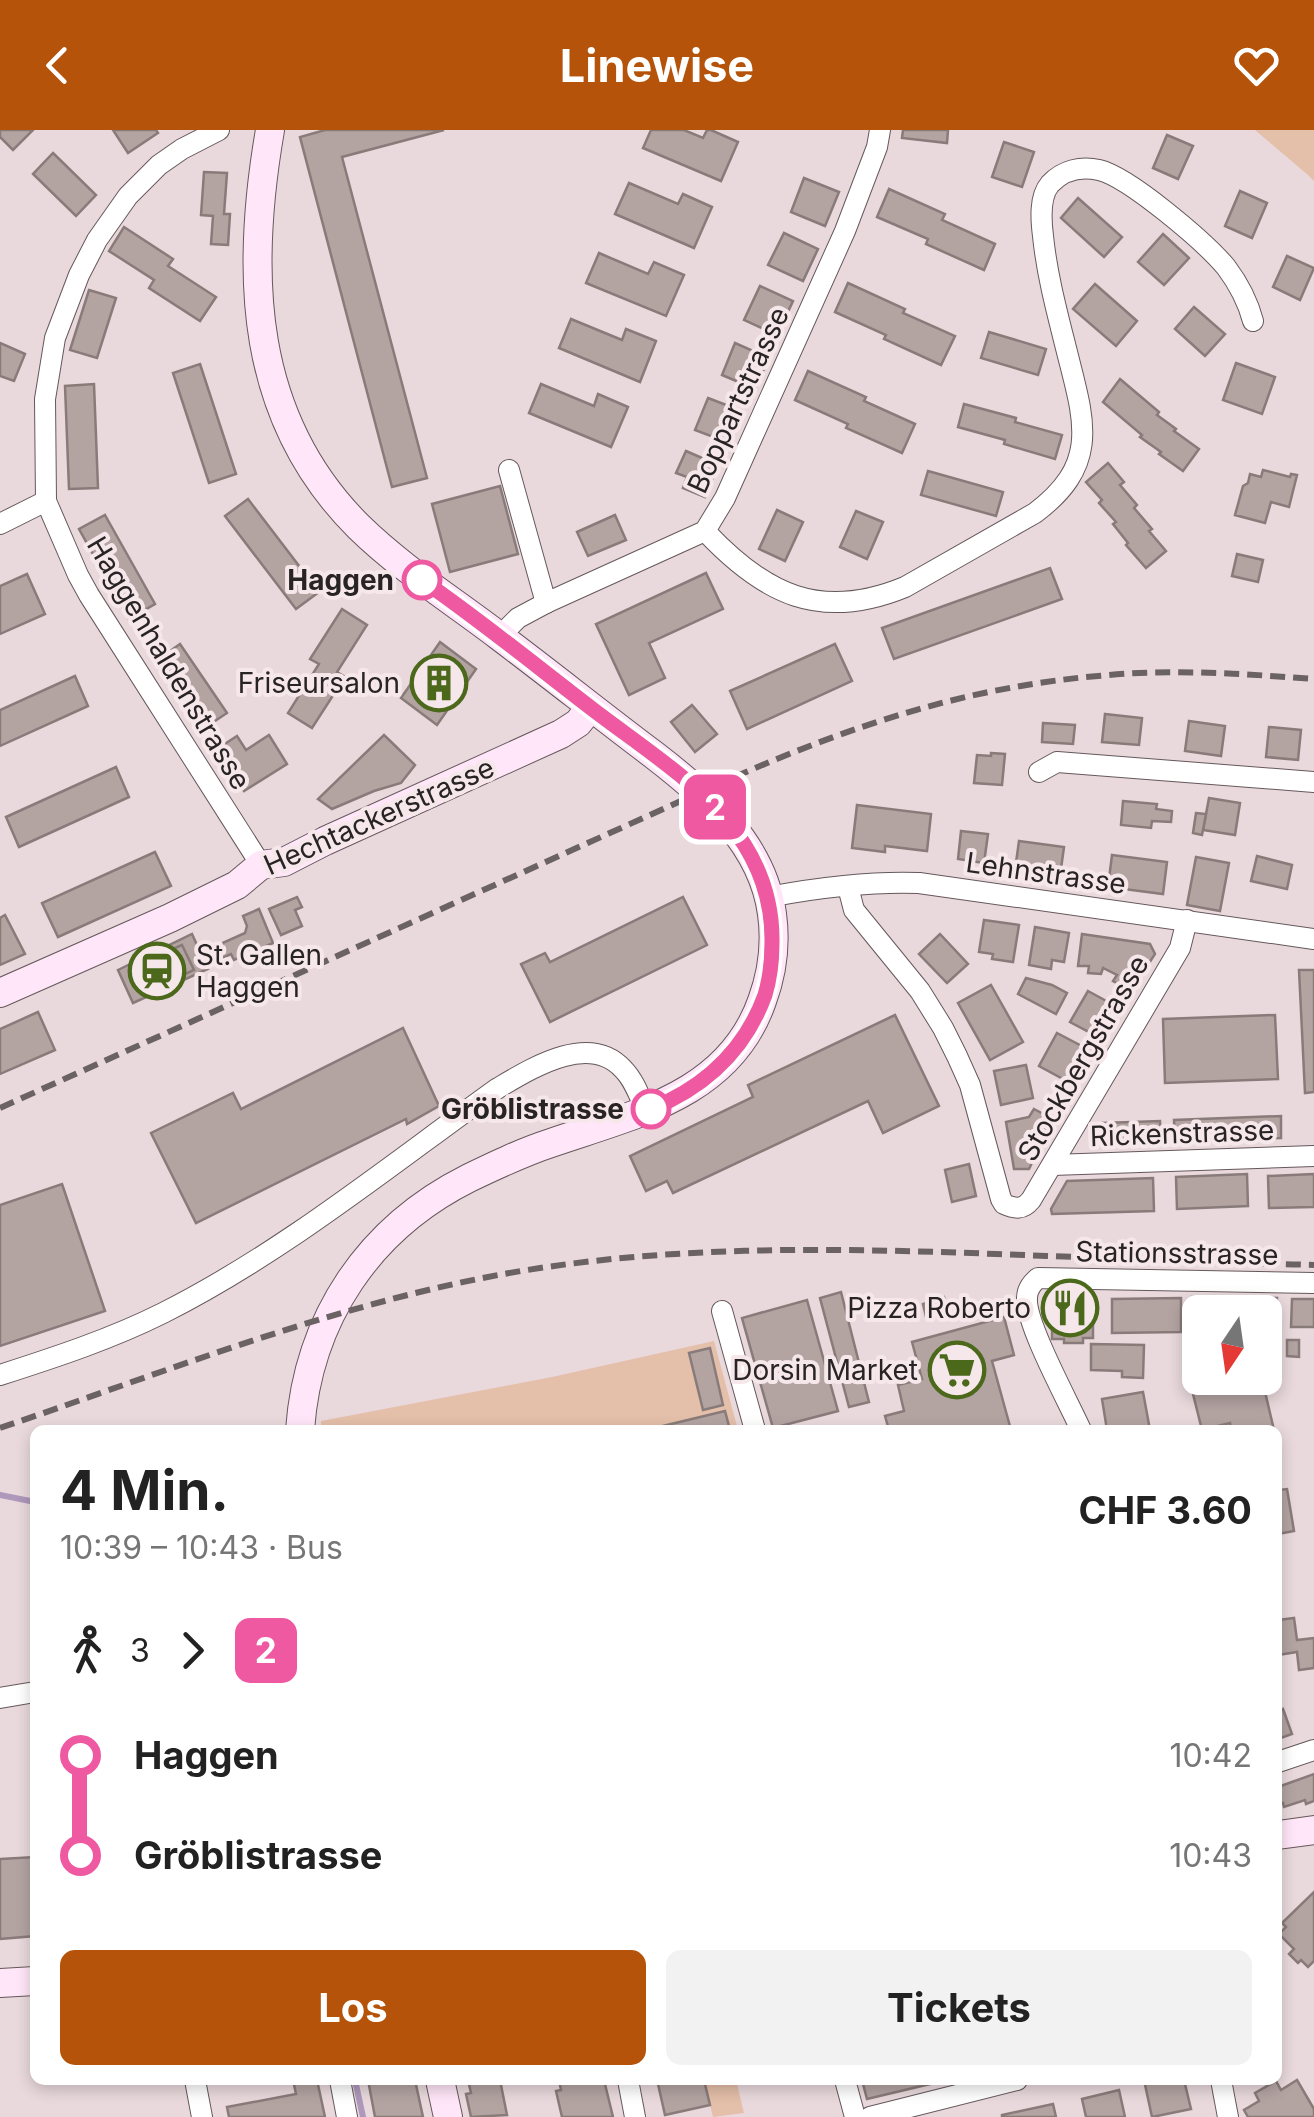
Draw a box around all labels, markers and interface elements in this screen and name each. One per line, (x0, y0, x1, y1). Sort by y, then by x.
icon: back (30, 38, 85, 93)
text: Linewise (560, 38, 754, 93)
icon: heart (1229, 38, 1284, 93)
street label: Boppartstrasse (680, 302, 796, 498)
street label: Haggenhaldenstrasse (80, 530, 258, 796)
marker: Haggen (403, 561, 441, 599)
place label: Haggen (287, 563, 394, 597)
building icon: Friseursalon (409, 653, 469, 713)
place label: Friseursalon (238, 666, 400, 700)
street label: Hechtackerstrasse (259, 750, 499, 882)
line badge: 2 (682, 774, 748, 840)
text: 2 (704, 786, 726, 828)
street label: Lehnstrasse (964, 845, 1128, 901)
place label: St. Gallen Haggen (196, 938, 322, 1004)
station icon: St. Gallen Haggen (127, 941, 187, 1001)
street label: Stockbergstrasse (1010, 949, 1156, 1167)
marker: Gröblistrasse (632, 1090, 670, 1128)
place label: Gröblistrasse (441, 1092, 624, 1126)
street label: Rickenstrasse (1089, 1113, 1275, 1153)
street label: Stationsstrasse (1075, 1234, 1279, 1272)
restaurant icon: Pizza Roberto (1040, 1278, 1100, 1338)
place label: Pizza Roberto (847, 1291, 1031, 1325)
north arrow (1182, 1295, 1282, 1395)
map controls (1182, 1295, 1282, 1395)
supermarket icon: Dorsin Market (927, 1340, 987, 1400)
place label: Dorsin Market (732, 1353, 918, 1387)
text: 4 Min. (60, 1457, 229, 1523)
text: CHF 3.60 (1079, 1487, 1252, 1533)
text: 10:39 – 10:43 · Bus (60, 1528, 343, 1567)
icon: walk (60, 1623, 115, 1678)
icon: forward (165, 1623, 220, 1678)
text: 2 (255, 1629, 277, 1671)
text: 3 (130, 1631, 150, 1670)
text: Haggen (134, 1732, 279, 1778)
text: 10:42 (1169, 1736, 1252, 1775)
text: Gröblistrasse (134, 1832, 382, 1878)
text: 10:43 (1169, 1836, 1252, 1875)
button: Los (60, 1950, 646, 2065)
button: Tickets (666, 1950, 1252, 2065)

